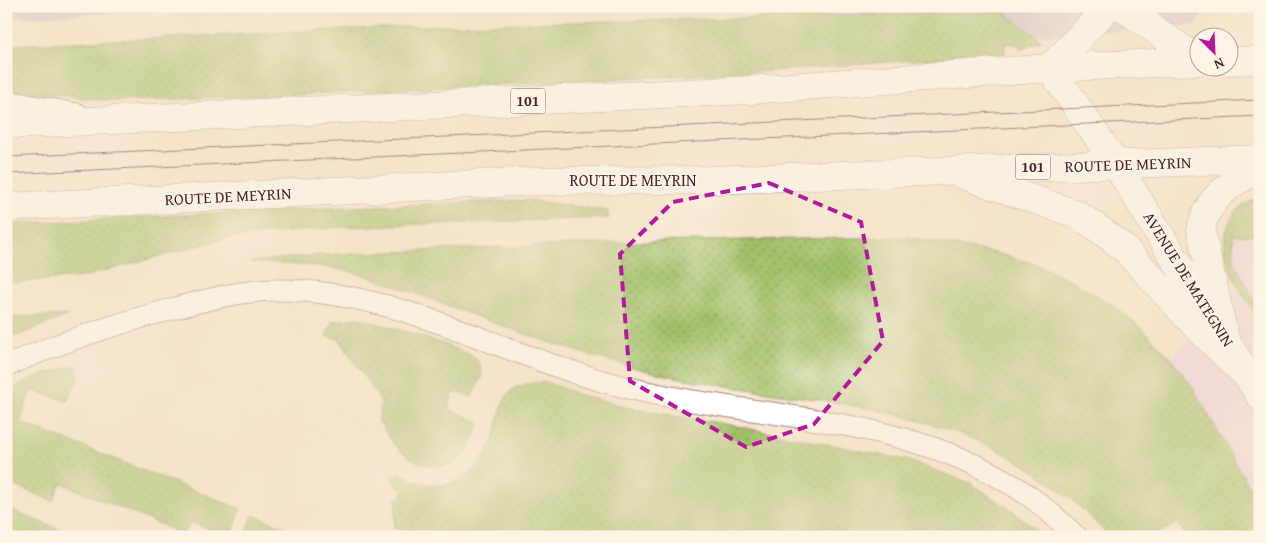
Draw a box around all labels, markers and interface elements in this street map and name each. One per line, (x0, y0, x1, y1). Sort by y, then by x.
north arrow (1188, 28, 1238, 78)
text: N (1210, 53, 1228, 75)
road number: 101 (510, 88, 546, 114)
street label: ROUTE DE MEYRIN (1064, 150, 1192, 178)
road number: 101 (1016, 154, 1050, 180)
street label: ROUTE DE MEYRIN (570, 168, 697, 192)
street label: ROUTE DE MEYRIN (164, 181, 292, 211)
street label: AVENUE DE MATEGNIN (1138, 207, 1241, 352)

